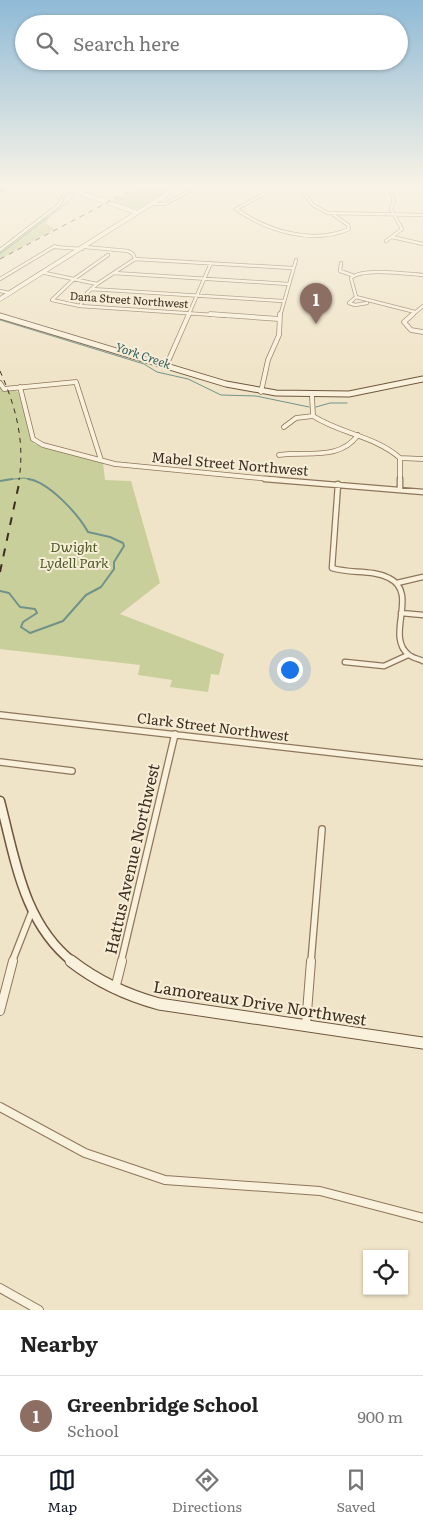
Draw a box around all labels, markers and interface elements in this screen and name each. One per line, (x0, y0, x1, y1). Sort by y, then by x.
search box (15, 15, 408, 70)
icon: search (33, 29, 61, 57)
text: Search here (73, 29, 180, 57)
pin: 1 (300, 283, 332, 324)
street label: Dana Street Northwest (69, 287, 190, 311)
water label: York Creek (113, 337, 174, 373)
street label: Mabel Street Northwest (151, 446, 310, 480)
park label: Dwight Lydell Park (39, 536, 109, 572)
your location (277, 657, 303, 683)
street label: Clark Street Northwest (136, 707, 291, 745)
street label: Hattus Avenue Northwest (97, 760, 165, 957)
street label: Lamoreaux Drive Northwest (152, 973, 369, 1031)
map controls (363, 1250, 408, 1295)
button: locate (363, 1250, 408, 1295)
text: Nearby (20, 1327, 98, 1358)
text: Greenbridge School (67, 1390, 258, 1418)
text: 1 (33, 1404, 39, 1428)
text: 900 m (357, 1404, 403, 1428)
text: School (67, 1418, 119, 1442)
tab: Map (47, 1466, 77, 1516)
tab: Directions (172, 1466, 242, 1516)
tab: Saved (337, 1466, 376, 1516)

